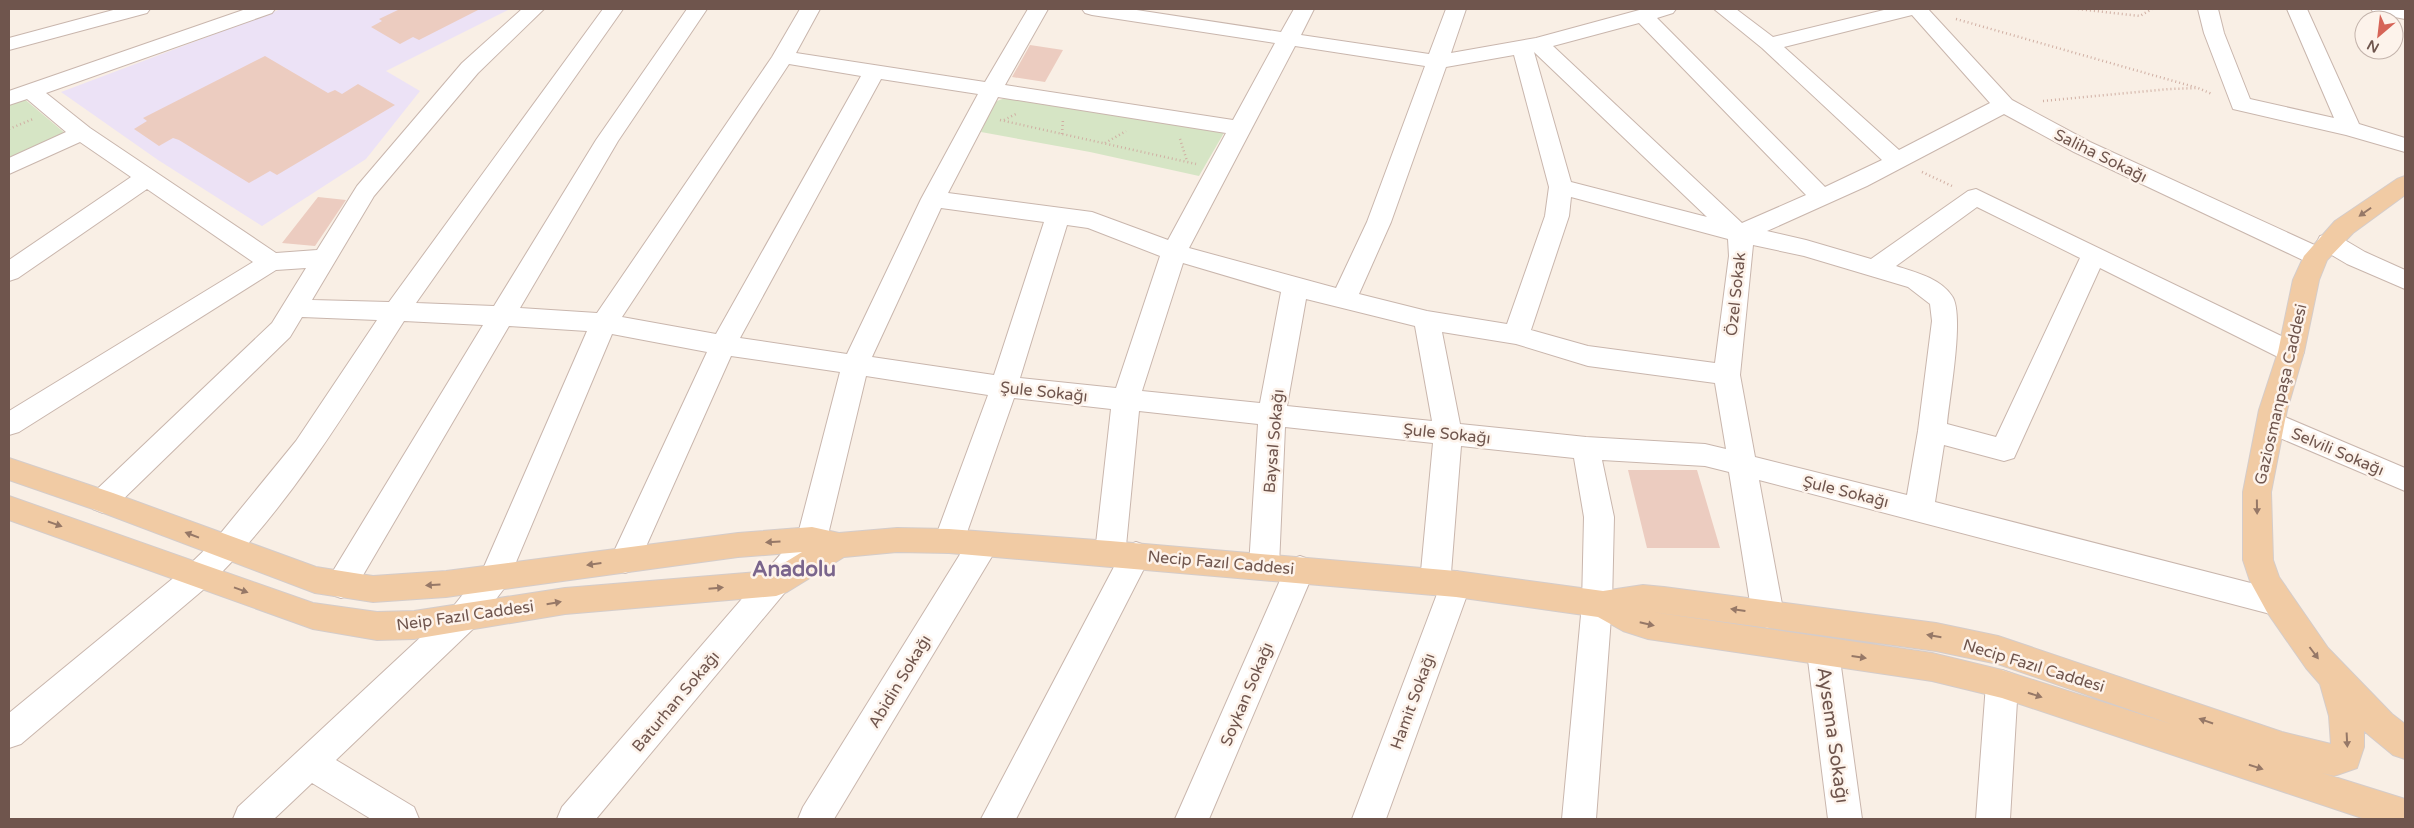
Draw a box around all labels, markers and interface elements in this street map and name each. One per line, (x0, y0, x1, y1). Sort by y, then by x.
north arrow (2354, 10, 2404, 60)
text: N (2364, 36, 2382, 56)
street label: Saliha Sokağı (2051, 125, 2150, 187)
one-way arrow (2359, 207, 2372, 217)
street label: Özel Sokak (1722, 251, 1750, 337)
street label: Gaziosmanpaşa Caddesi (2250, 302, 2312, 487)
street label: Şule Sokağı (999, 377, 1089, 407)
street label: Baysal Sokağı (1259, 388, 1289, 494)
street label: Şule Sokağı (1402, 419, 1492, 449)
street label: Selvili Sokağı (2288, 423, 2387, 480)
street label: Şule Sokağı (1801, 472, 1891, 512)
one-way arrow (2254, 499, 2262, 515)
one-way arrow (48, 521, 63, 529)
one-way arrow (184, 531, 199, 539)
one-way arrow (765, 539, 781, 547)
street label: Necip Fazıl Caddesi (1147, 547, 1295, 579)
district label: Anadolu (752, 557, 836, 582)
one-way arrow (586, 560, 602, 568)
one-way arrow (425, 582, 441, 590)
one-way arrow (708, 584, 724, 592)
one-way arrow (234, 586, 249, 594)
street label: Neip Fazıl Caddesi (395, 596, 535, 636)
one-way arrow (546, 598, 562, 606)
one-way arrow (1730, 606, 1746, 614)
one-way arrow (1639, 620, 1654, 628)
street label: Abidin Sokağı (864, 631, 936, 732)
one-way arrow (1926, 632, 1942, 640)
street label: Necip Fazıl Caddesi (1960, 635, 2107, 697)
street label: Soykan Sokağı (1216, 640, 1278, 749)
one-way arrow (2308, 646, 2319, 659)
street label: Baturhan Sokağı (628, 647, 724, 756)
street label: Hamit Sokağı (1386, 650, 1440, 752)
one-way arrow (1852, 653, 1868, 661)
street label: Aysema Sokağı (1813, 666, 1853, 805)
one-way arrow (2028, 691, 2043, 699)
one-way arrow (2198, 717, 2213, 725)
one-way arrow (2344, 733, 2352, 749)
one-way arrow (2249, 763, 2264, 771)

